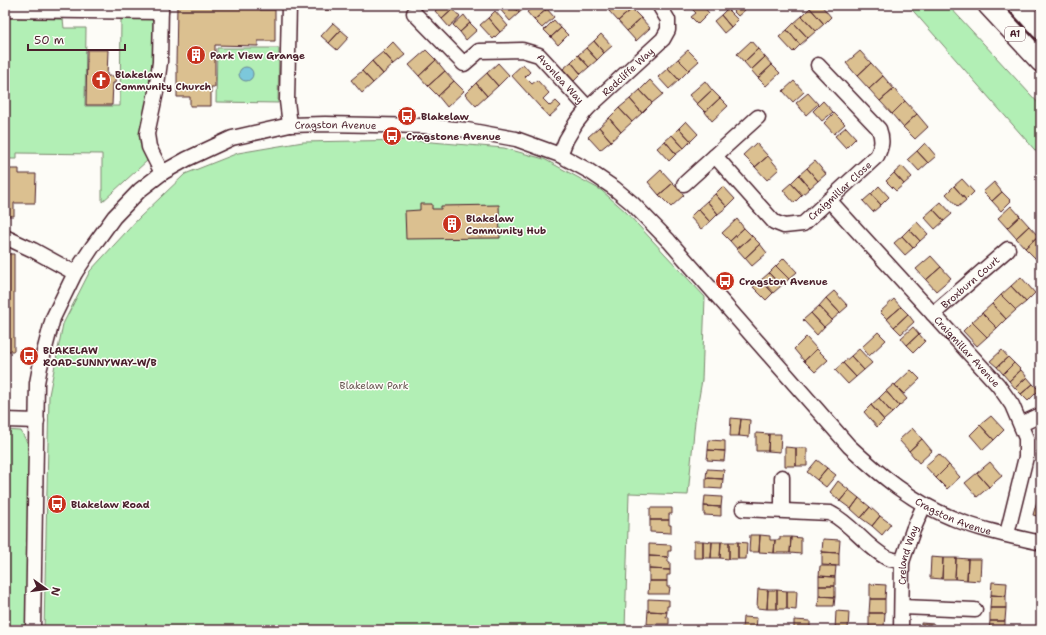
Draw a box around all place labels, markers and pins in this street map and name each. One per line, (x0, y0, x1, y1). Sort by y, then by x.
building icon: Park View Grange (185, 44, 207, 66)
place label: Park View Grange (210, 49, 305, 62)
place label: Blakelaw Community Church (115, 68, 212, 93)
church icon: Blakelaw Community Church (90, 69, 112, 91)
bus stop icon: Blakelaw (396, 105, 418, 127)
place label: Blakelaw (421, 110, 469, 123)
bus stop icon: Cragstone Avenue (381, 125, 403, 147)
place label: Cragstone Avenue (406, 130, 501, 143)
place label: Blakelaw Community Hub (466, 212, 546, 237)
building icon: Blakelaw Community Hub (441, 213, 463, 235)
bus stop icon: Cragston Avenue (714, 270, 736, 292)
place label: Cragston Avenue (739, 275, 828, 288)
place label: BLAKELAW ROAD-SUNNYWAY-W/B (43, 344, 157, 369)
bus stop icon: BLAKELAW ROAD-SUNNYWAY-W/B (18, 345, 40, 367)
bus stop icon: Blakelaw Road (46, 493, 68, 515)
place label: Blakelaw Road (71, 498, 150, 511)

